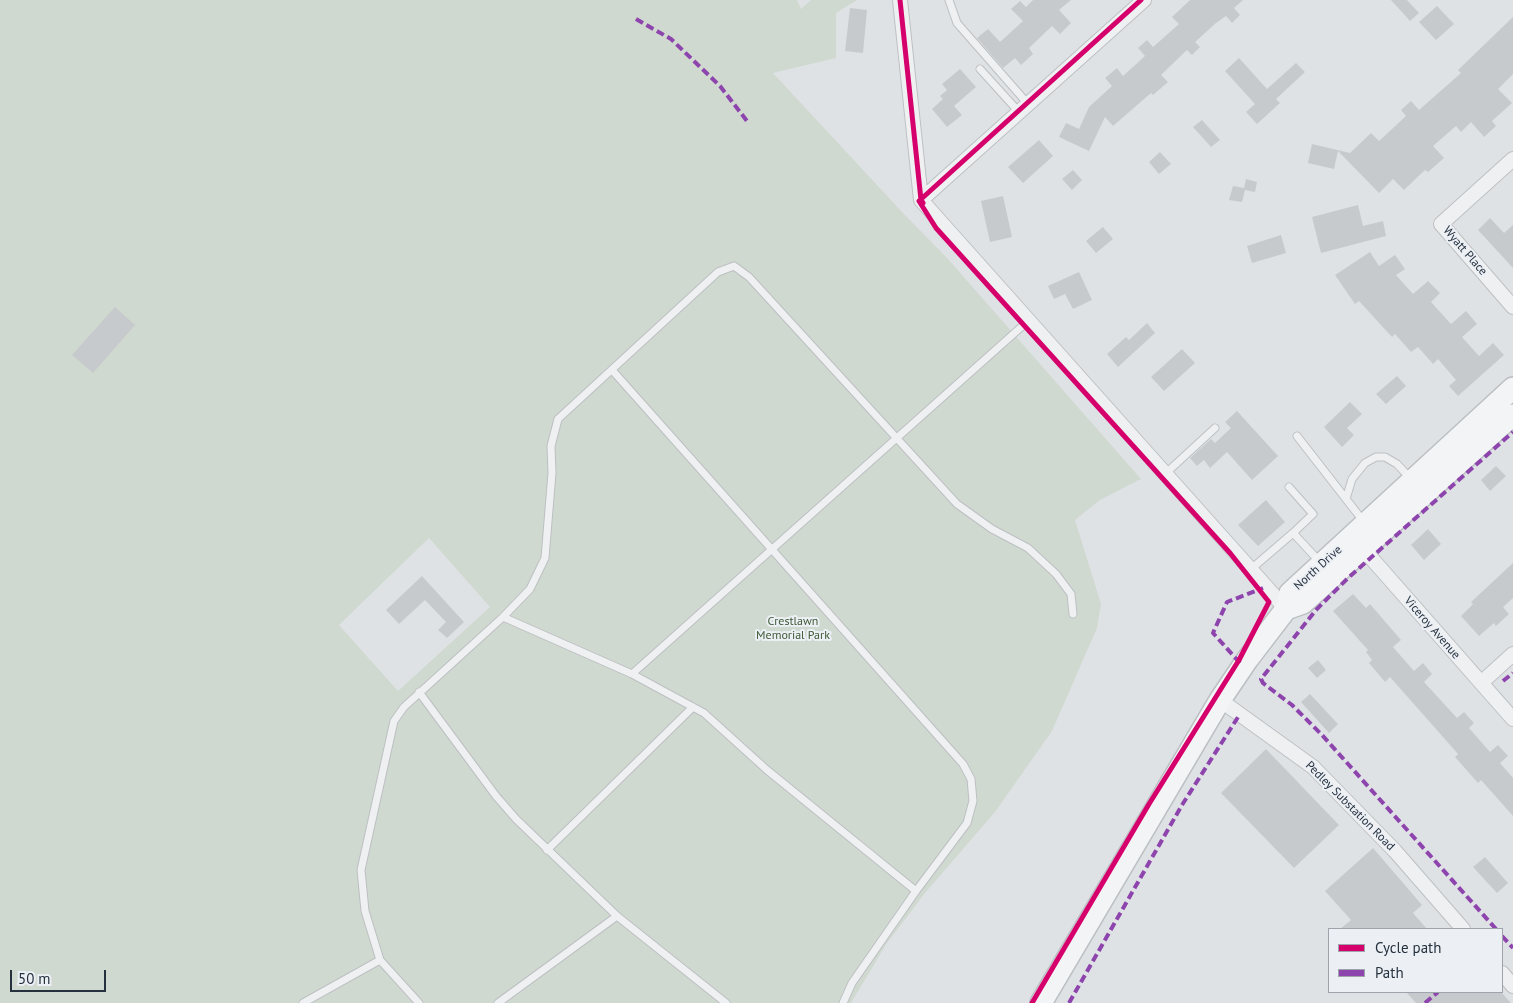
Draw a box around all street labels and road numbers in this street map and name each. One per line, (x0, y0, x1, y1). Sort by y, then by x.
street label: Wyatt Place (1440, 224, 1490, 278)
street label: North Drive (1291, 543, 1345, 593)
street label: Viceroy Avenue (1401, 594, 1463, 662)
street label: Pedley Substation Road (1302, 758, 1398, 854)

